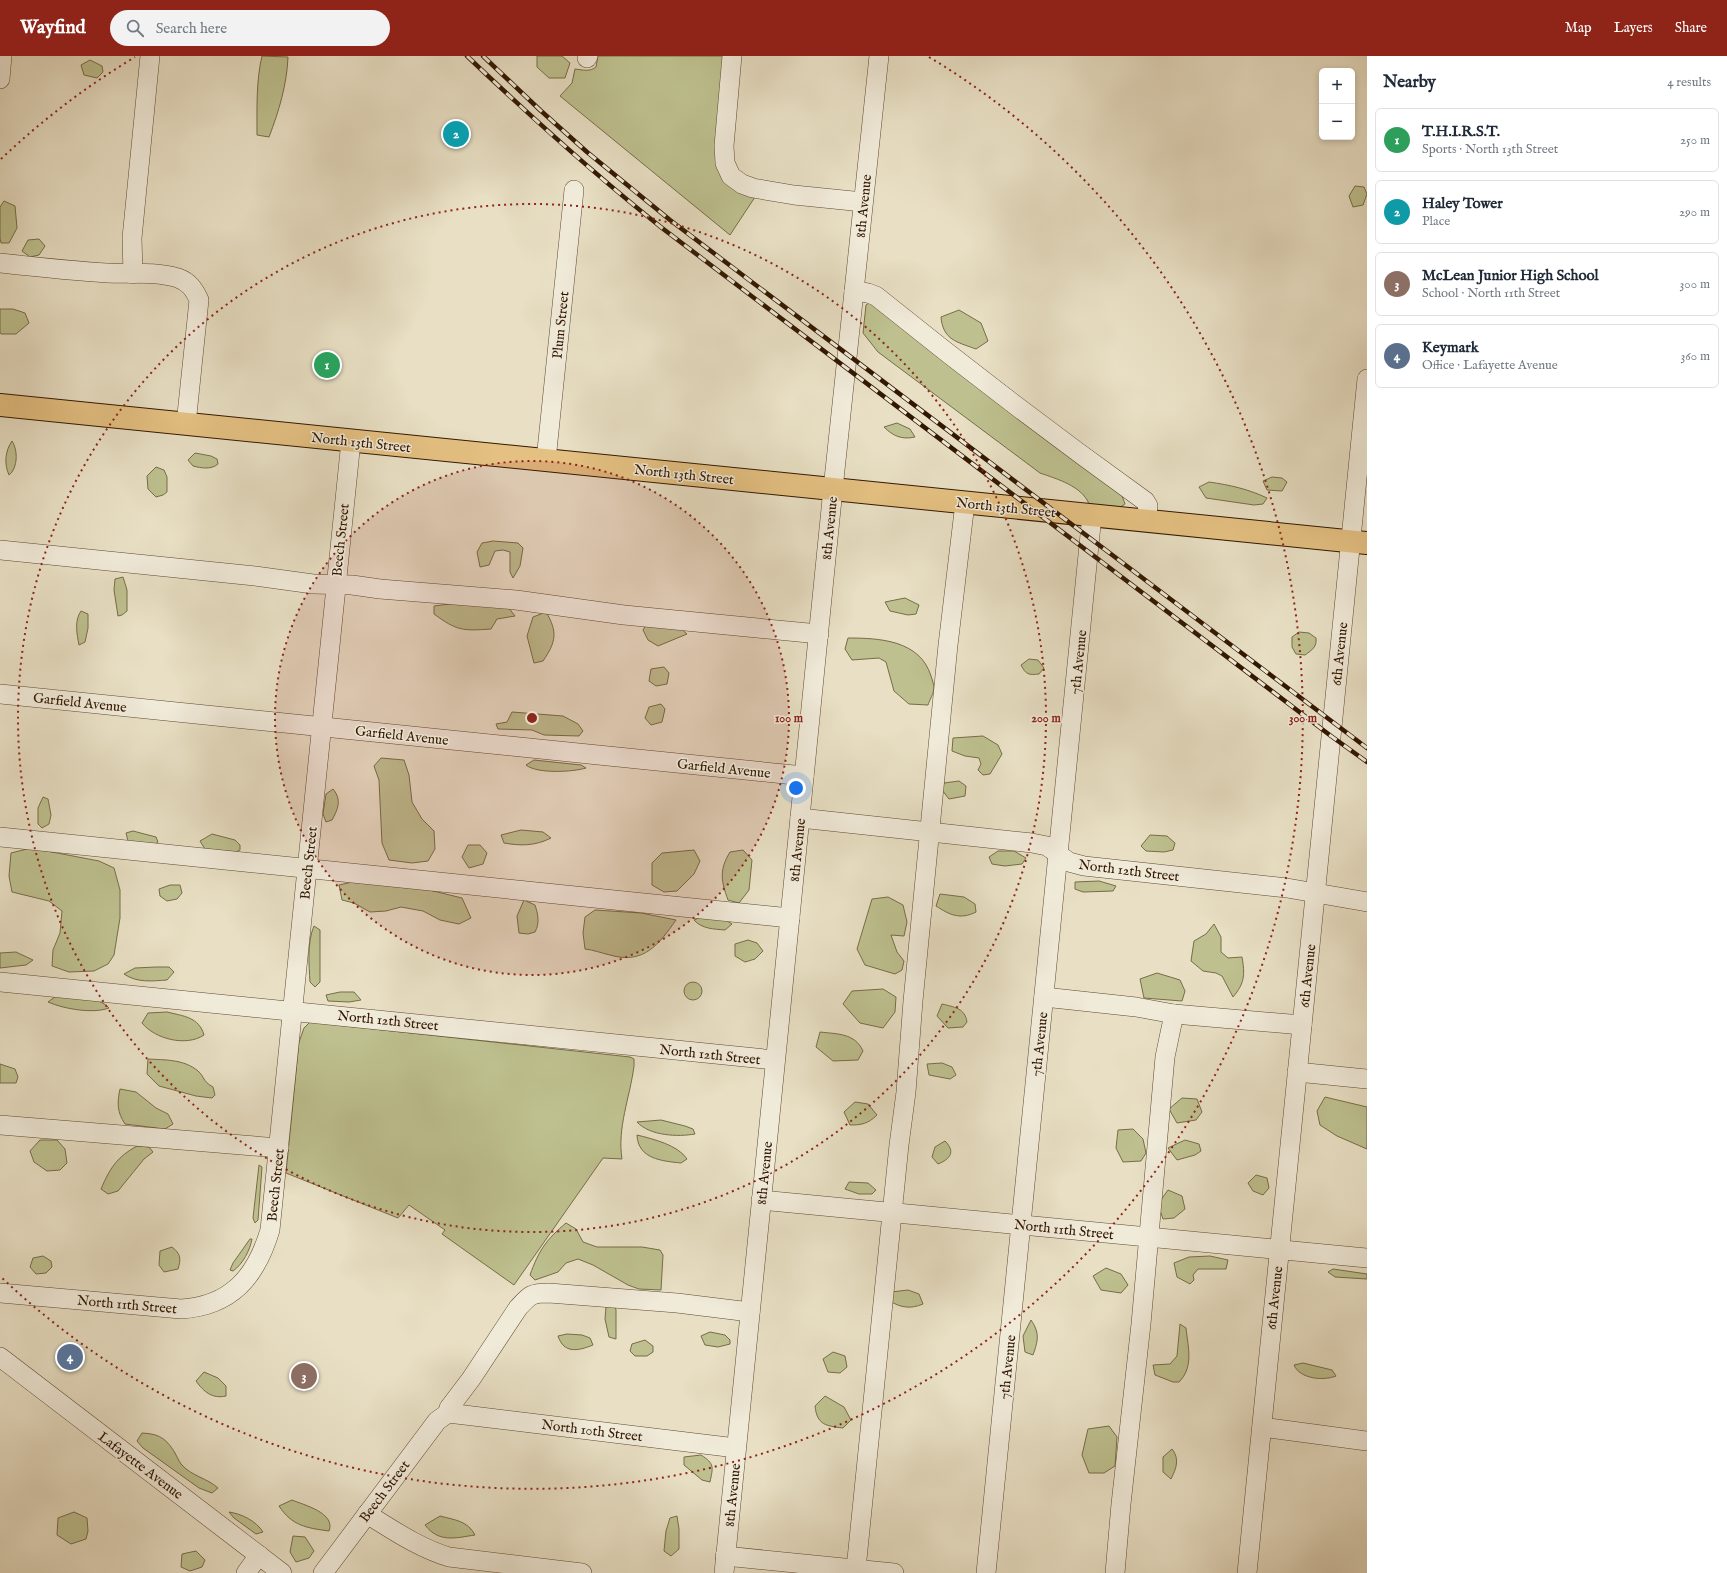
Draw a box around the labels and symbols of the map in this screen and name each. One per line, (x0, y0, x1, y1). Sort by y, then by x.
pin: 2 (443, 119, 469, 149)
street label: 8th Avenue (852, 173, 876, 239)
street label: Plum Street (549, 290, 574, 360)
pin: 1 (314, 350, 340, 380)
street label: North 13th Street (310, 429, 412, 457)
street label: North 13th Street (633, 461, 735, 489)
street label: North 13th Street (955, 494, 1057, 522)
street label: 8th Avenue (818, 495, 842, 561)
street label: Beech Street (328, 502, 354, 578)
street label: 6th Avenue (1328, 621, 1352, 687)
street label: 7th Avenue (1067, 628, 1091, 695)
street label: Garfield Avenue (32, 689, 128, 717)
centre of rings (525, 711, 539, 725)
text: 100 m (775, 711, 804, 726)
text: 200 m (1031, 711, 1061, 726)
text: 300 m (1289, 711, 1318, 726)
street label: Garfield Avenue (354, 722, 450, 750)
street label: Garfield Avenue (676, 755, 772, 783)
your location (786, 778, 806, 798)
street label: 8th Avenue (786, 817, 810, 883)
street label: Beech Street (296, 825, 322, 901)
street label: North 12th Street (1077, 856, 1181, 886)
street label: 6th Avenue (1296, 943, 1320, 1009)
street label: North 12th Street (336, 1007, 440, 1035)
street label: 7th Avenue (1028, 1010, 1052, 1077)
street label: North 12th Street (658, 1041, 762, 1069)
street label: 8th Avenue (753, 1140, 777, 1206)
street label: Beech Street (263, 1147, 289, 1223)
street label: North 11th Street (1013, 1216, 1115, 1244)
street label: 6th Avenue (1263, 1265, 1287, 1331)
street label: North 11th Street (76, 1292, 178, 1318)
street label: 7th Avenue (996, 1333, 1020, 1400)
pin: 4 (57, 1342, 83, 1372)
pin: 3 (291, 1361, 317, 1391)
street label: North 10th Street (540, 1416, 644, 1446)
street label: Lafayette Avenue (94, 1428, 187, 1504)
street label: Beech Street (356, 1457, 414, 1526)
street label: 8th Avenue (721, 1462, 745, 1528)

